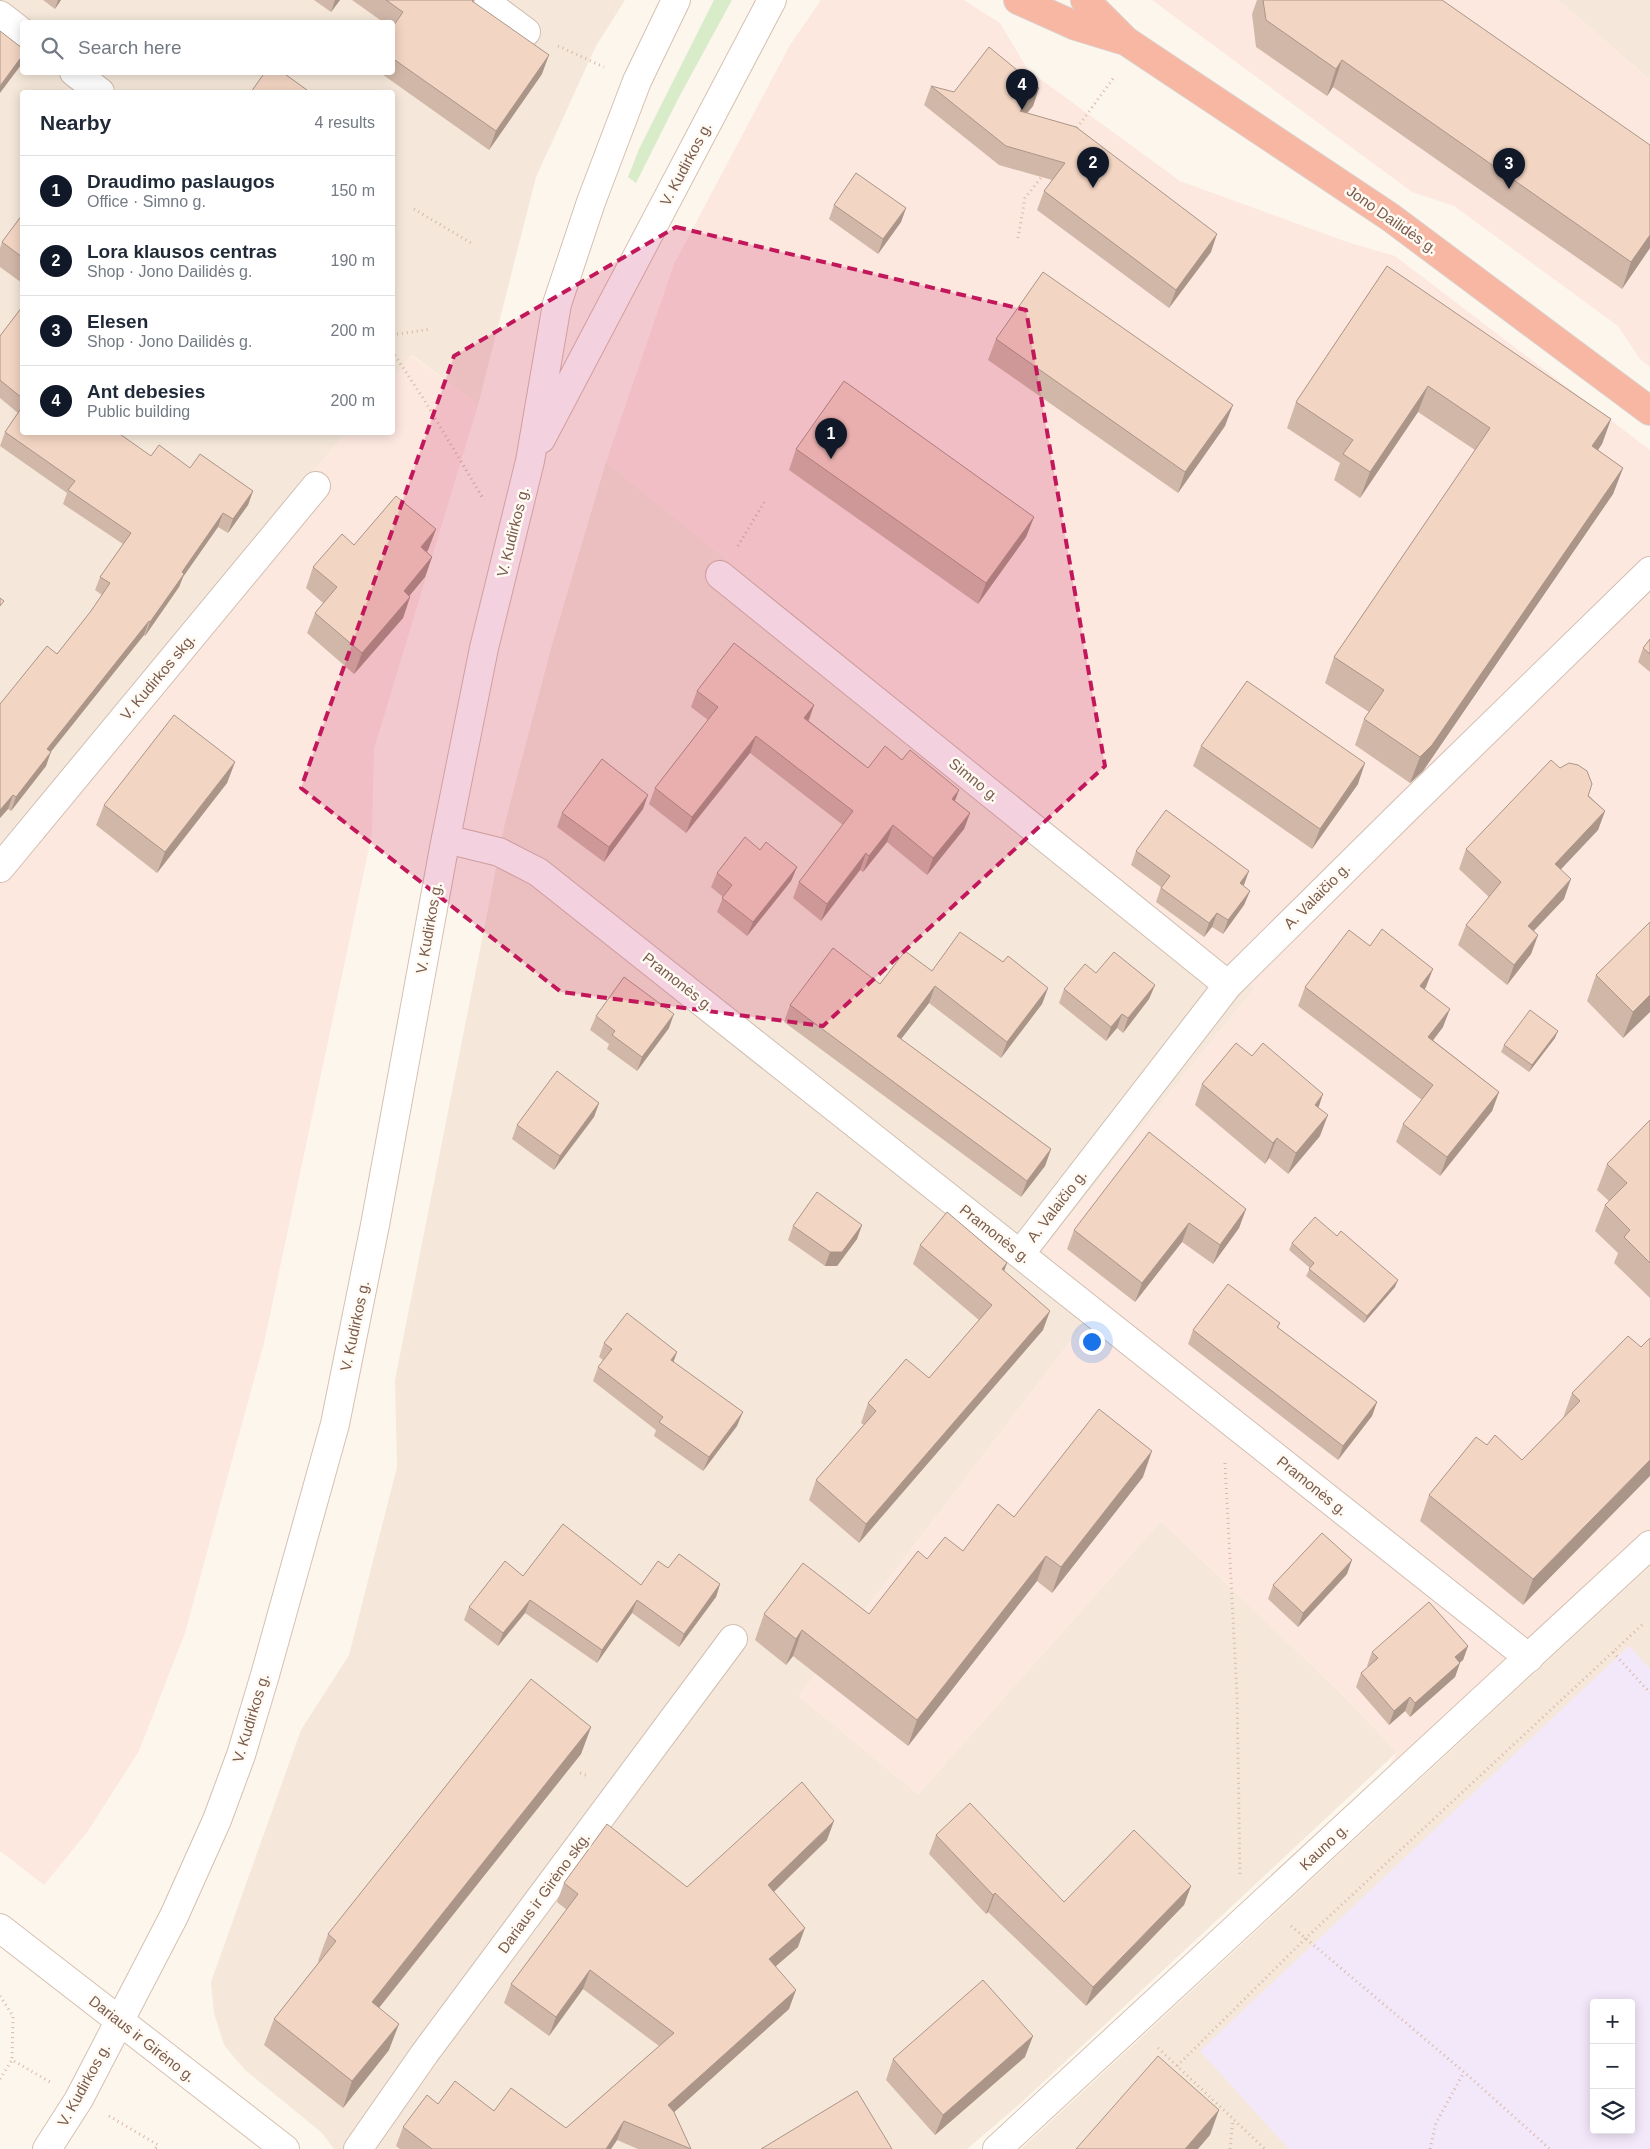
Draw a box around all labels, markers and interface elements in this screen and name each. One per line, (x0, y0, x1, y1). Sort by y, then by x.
search box (20, 20, 395, 75)
icon: search (38, 34, 66, 62)
text: Search here (78, 37, 182, 58)
pin: 4 (1006, 69, 1038, 110)
text: Nearby (40, 111, 111, 134)
text: 4 results (315, 114, 375, 131)
street label: V. Kudirkos g. (656, 119, 715, 208)
pin: 2 (1077, 147, 1109, 188)
pin: 3 (1493, 148, 1525, 189)
text: Draudimo paslaugos (87, 171, 275, 192)
text: 1 (52, 182, 60, 199)
text: 150 m (331, 182, 375, 199)
street label: Jono Dailidės g. (1344, 182, 1441, 257)
text: Office · Simno g. (87, 193, 206, 210)
text: Lora klausos centras (87, 241, 277, 262)
text: 2 (52, 252, 60, 269)
text: 190 m (331, 252, 375, 269)
text: Shop · Jono Dailidės g. (87, 263, 252, 280)
text: Elesen (87, 311, 148, 332)
text: 3 (52, 322, 60, 339)
text: 200 m (331, 322, 375, 339)
text: Shop · Jono Dailidės g. (87, 333, 252, 350)
text: Ant debesies (87, 381, 205, 402)
text: 4 (52, 392, 60, 409)
text: 200 m (331, 392, 375, 409)
text: Public building (87, 403, 190, 420)
pin: 1 (815, 418, 847, 459)
street label: V. Kudirkos g. (493, 485, 532, 579)
street label: V. Kudirkos skg. (117, 630, 199, 723)
street label: Simno g. (946, 754, 1003, 805)
street label: A. Valaičio g. (1280, 859, 1353, 932)
street label: V. Kudirkos g. (412, 881, 445, 975)
street label: Pramonės g. (640, 949, 717, 1014)
street label: A. Valaičio g. (1023, 1166, 1090, 1245)
street label: Pramonės g. (957, 1201, 1034, 1266)
street label: V. Kudirkos g. (337, 1279, 372, 1373)
your location (1079, 1329, 1105, 1355)
street label: Pramonės g. (1274, 1452, 1351, 1519)
street label: V. Kudirkos g. (229, 1671, 272, 1764)
street label: Kauno g. (1296, 1820, 1351, 1873)
street label: Dariaus ir Girėno skg. (494, 1829, 593, 1956)
street label: Dariaus ir Girėno g. (86, 1992, 199, 2085)
map controls (1590, 1999, 1635, 2134)
button: + (1590, 1999, 1635, 2044)
street label: V. Kudirkos g. (54, 2040, 113, 2129)
button: − (1590, 2044, 1635, 2089)
button: layers (1590, 2089, 1635, 2134)

